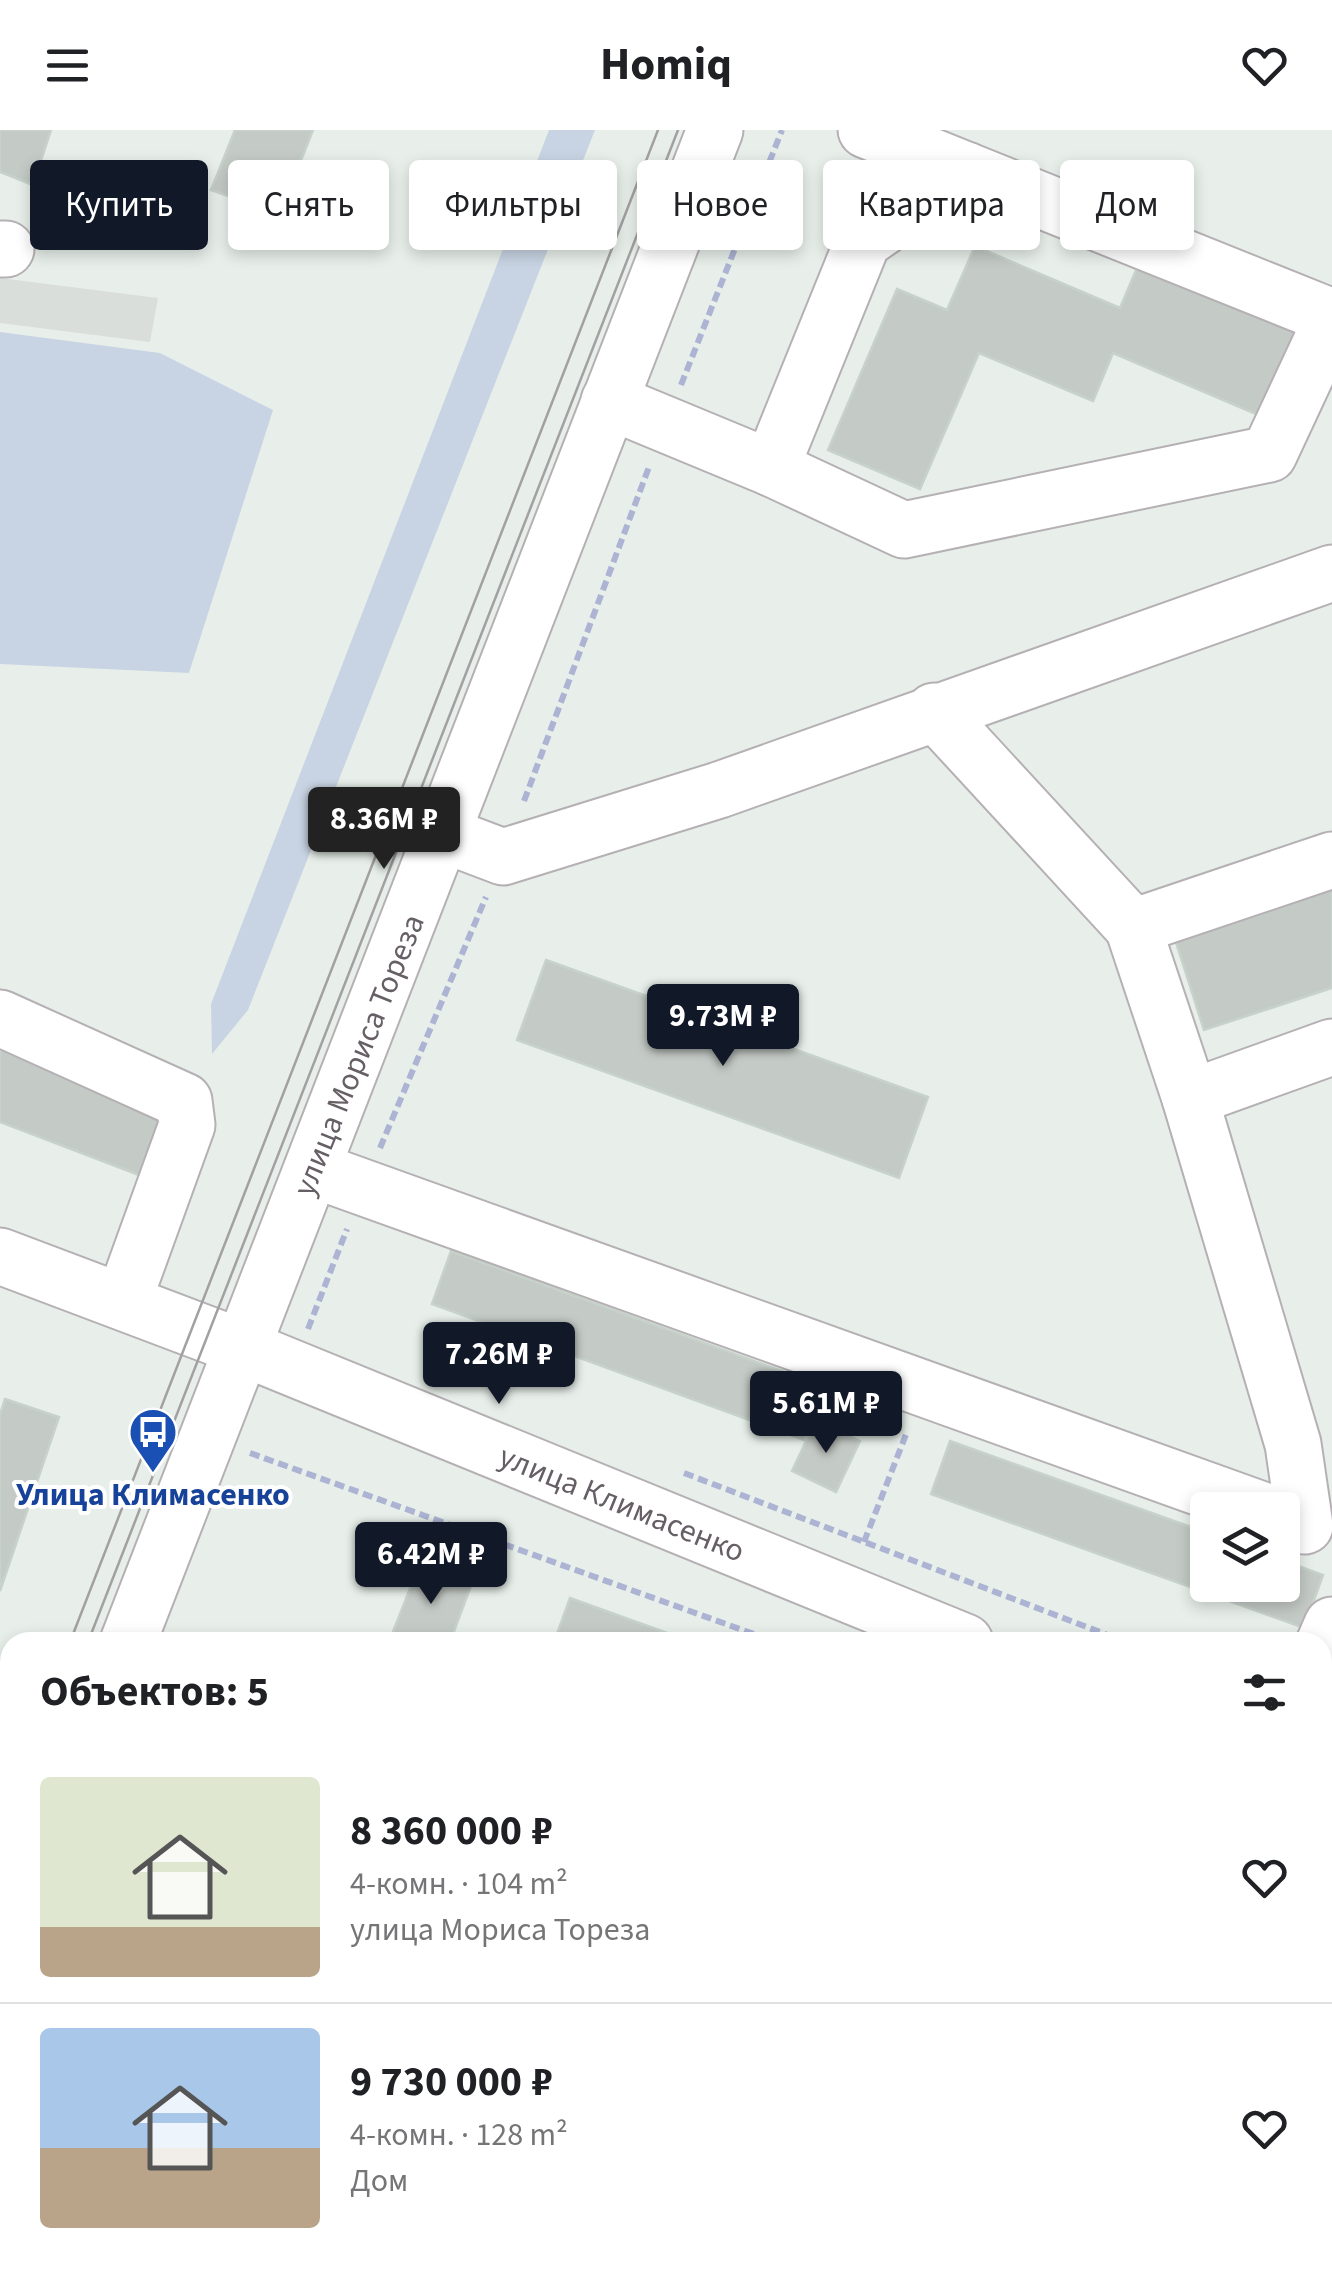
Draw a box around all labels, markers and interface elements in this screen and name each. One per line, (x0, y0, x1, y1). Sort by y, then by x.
text: Homiq (600, 33, 732, 97)
icon: menu (40, 38, 95, 93)
icon: heart (1237, 38, 1292, 93)
chip: Купить (30, 160, 208, 250)
chip: Снять (228, 160, 389, 250)
chip: Фильтры (409, 160, 617, 250)
chip: Новое (637, 160, 803, 250)
chip: Квартира (823, 160, 1040, 250)
chip: Дом (1060, 160, 1194, 250)
pin: 8.36M ₽ (292, 787, 476, 872)
text: 8.36M ₽ (330, 796, 438, 842)
street label: улица Мориса Тореза (281, 908, 436, 1203)
pin: 9.73M ₽ (631, 984, 815, 1069)
text: 9.73M ₽ (669, 993, 777, 1039)
pin: 7.26M ₽ (407, 1322, 591, 1407)
text: 7.26M ₽ (445, 1331, 553, 1377)
pin: 5.61M ₽ (734, 1371, 918, 1456)
text: 5.61M ₽ (772, 1380, 880, 1426)
bus stop icon: Улица Климасенко (127, 1406, 179, 1474)
street label: улица Климасенко (492, 1434, 751, 1574)
place label: Улица Климасенко (16, 1472, 290, 1518)
map controls (1190, 1492, 1300, 1602)
button: layers (1190, 1492, 1300, 1602)
pin: 6.42M ₽ (339, 1522, 523, 1607)
text: 6.42M ₽ (377, 1531, 485, 1577)
text: Объектов: 5 (40, 1662, 269, 1722)
icon: filters (1237, 1665, 1292, 1720)
text: 8 360 000 ₽ (350, 1801, 553, 1861)
icon: home (120, 1817, 240, 1937)
icon: heart (1237, 1850, 1292, 1905)
text: 4-комн. · 104 m² (350, 1861, 568, 1907)
text: улица Мориса Тореза (350, 1907, 650, 1953)
text: 9 730 000 ₽ (350, 2052, 553, 2112)
icon: home (120, 2068, 240, 2188)
icon: heart (1237, 2101, 1292, 2156)
text: 4-комн. · 128 m² (350, 2112, 568, 2158)
text: Дом (350, 2158, 408, 2204)

